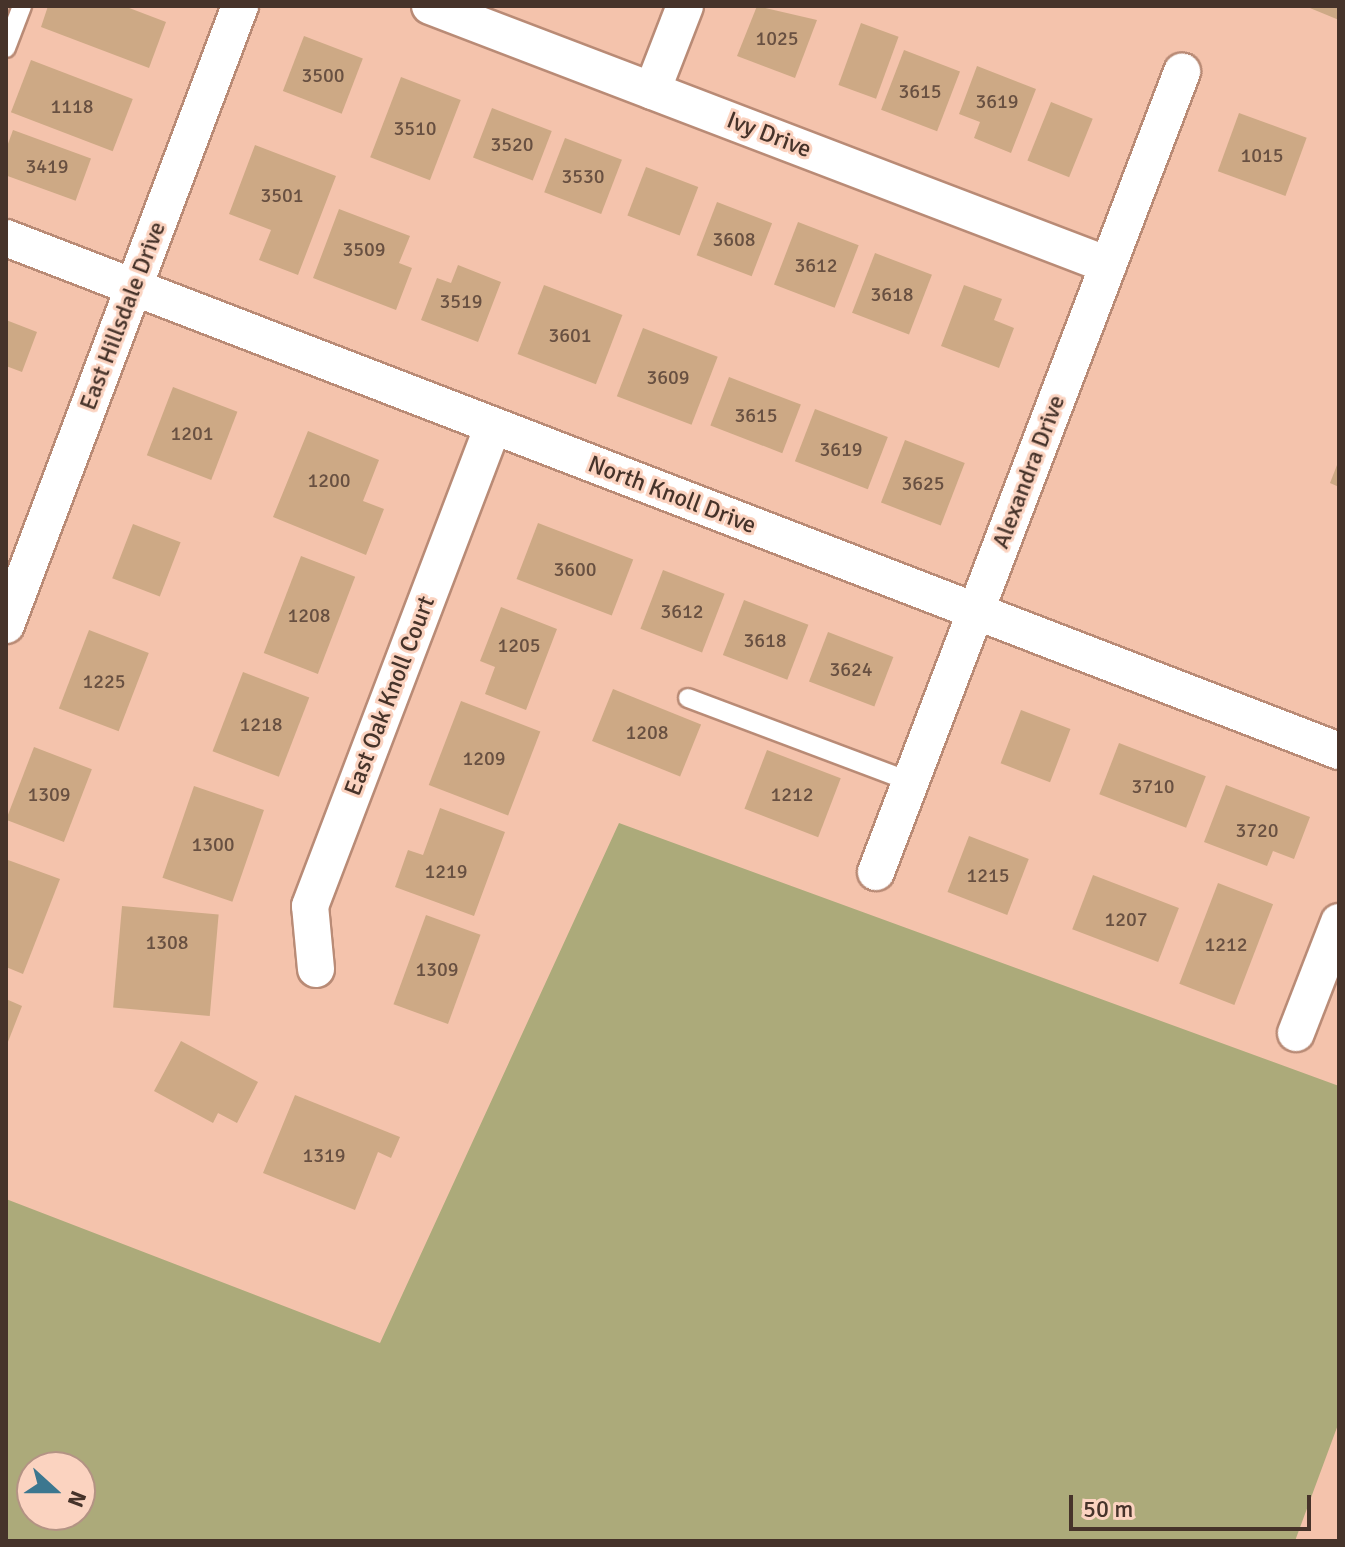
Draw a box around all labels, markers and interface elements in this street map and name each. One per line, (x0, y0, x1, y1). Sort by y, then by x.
house number: 1025 (755, 26, 799, 50)
house number: 3500 (301, 63, 345, 87)
house number: 3615 (898, 79, 942, 103)
house number: 3619 (975, 89, 1019, 113)
house number: 1118 (50, 94, 94, 118)
street label: Ivy Drive (723, 106, 815, 164)
house number: 3510 (393, 116, 437, 140)
house number: 3520 (490, 132, 534, 156)
house number: 1015 (1240, 143, 1284, 167)
house number: 3419 (25, 154, 69, 178)
house number: 3530 (561, 164, 605, 188)
house number: 3501 (260, 183, 304, 207)
street label: East Hillsdale Drive (74, 218, 172, 414)
house number: 3608 (712, 227, 756, 251)
house number: 3509 (342, 237, 386, 261)
house number: 3612 (794, 253, 838, 277)
house number: 3618 (870, 282, 914, 306)
house number: 3519 (439, 289, 483, 313)
house number: 3601 (548, 323, 592, 347)
house number: 3609 (646, 365, 690, 389)
street label: Alexandra Drive (987, 391, 1071, 553)
house number: 3615 (734, 403, 778, 427)
house number: 1201 (170, 421, 214, 445)
house number: 3619 (819, 437, 863, 461)
street label: North Knoll Drive (584, 450, 760, 540)
house number: 1200 (307, 468, 351, 492)
house number: 3625 (901, 471, 945, 495)
house number: 3600 (553, 557, 597, 581)
street label: East Oak Knoll Court (339, 592, 441, 800)
house number: 3612 (660, 599, 704, 623)
house number: 1208 (287, 603, 331, 627)
house number: 3618 (743, 628, 787, 652)
house number: 1205 (497, 633, 541, 657)
house number: 3624 (829, 657, 873, 681)
house number: 1225 (82, 669, 126, 693)
house number: 1218 (239, 712, 283, 736)
house number: 1208 (625, 720, 669, 744)
house number: 1209 (462, 746, 506, 770)
house number: 3710 (1131, 774, 1175, 798)
house number: 1309 (27, 782, 71, 806)
house number: 1212 (770, 782, 814, 806)
house number: 3720 (1235, 818, 1279, 842)
house number: 1300 (191, 832, 235, 856)
house number: 1219 (424, 859, 468, 883)
house number: 1215 (966, 863, 1010, 887)
house number: 1207 (1104, 907, 1148, 931)
house number: 1308 (145, 930, 189, 954)
house number: 1212 (1204, 932, 1248, 956)
house number: 1309 (415, 957, 459, 981)
house number: 1319 (302, 1143, 346, 1167)
north arrow (16, 1451, 96, 1531)
scale bar (1073, 1479, 1315, 1529)
text: N (62, 1487, 92, 1511)
text: 50 m (1083, 1494, 1133, 1524)

